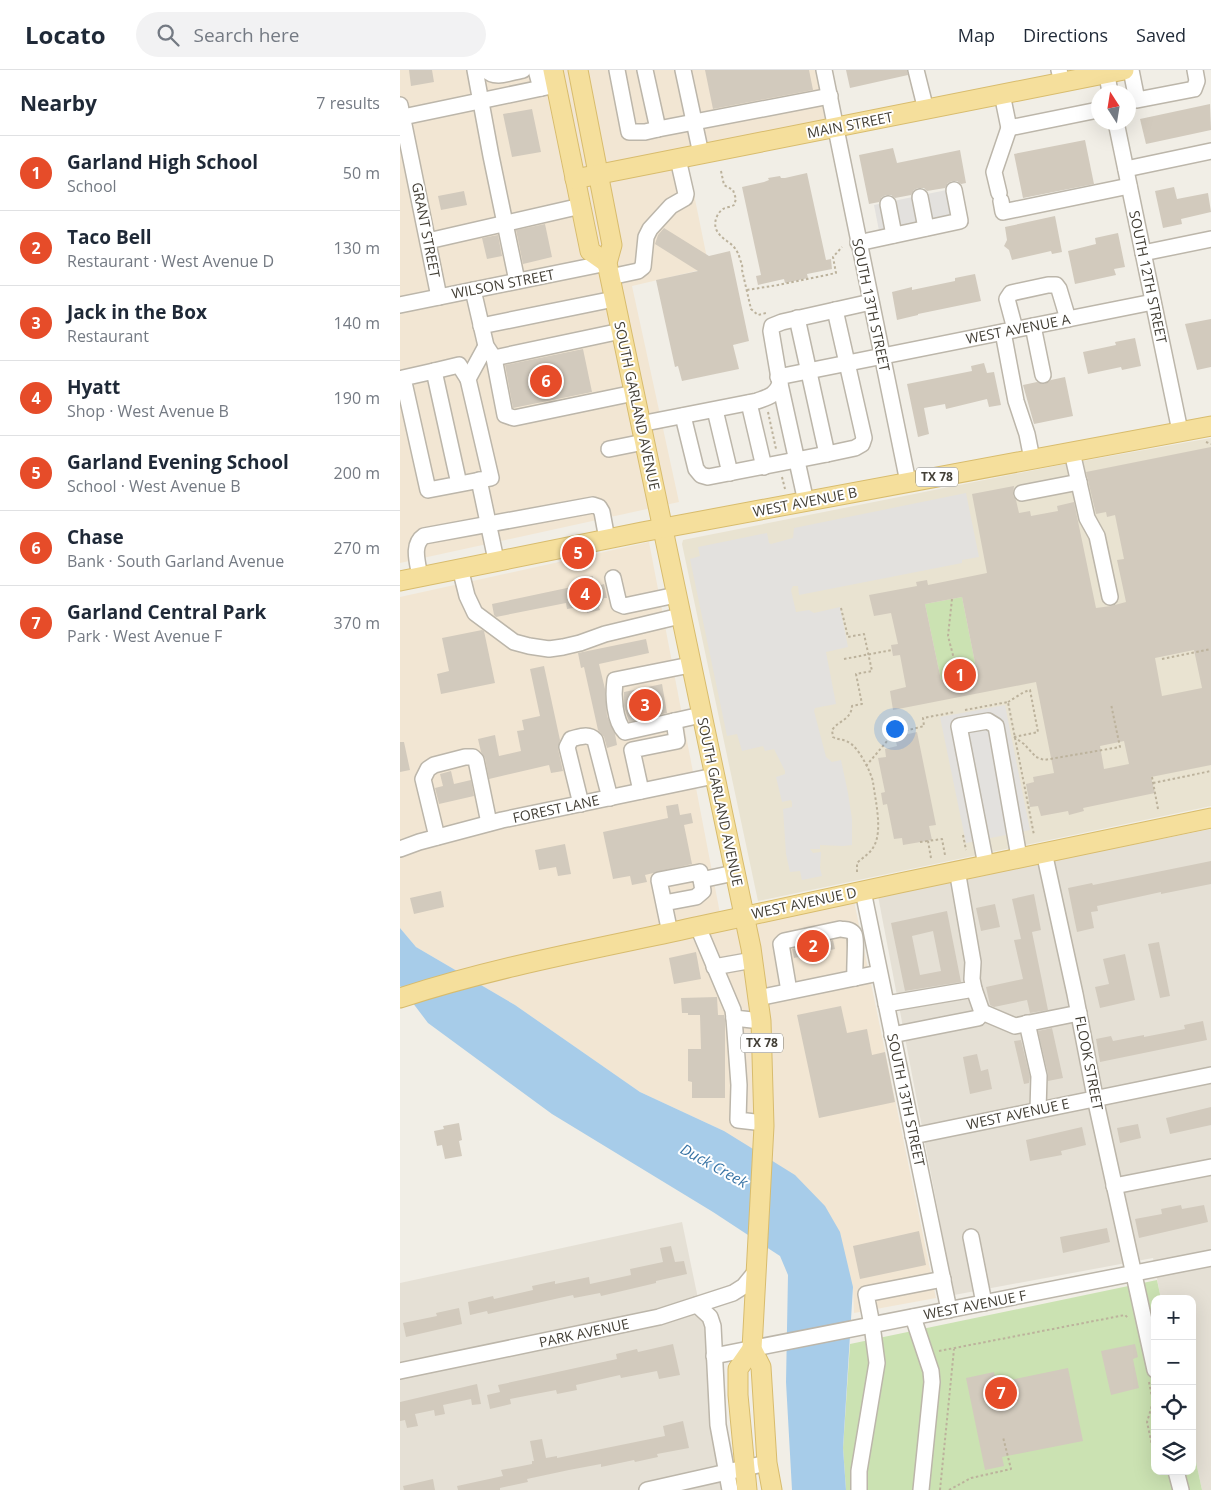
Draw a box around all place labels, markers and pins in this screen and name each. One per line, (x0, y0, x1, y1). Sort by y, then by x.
pin: 6 (530, 362, 562, 400)
pin: 5 (562, 534, 594, 572)
pin: 4 (569, 575, 601, 613)
pin: 1 (944, 656, 976, 694)
pin: 3 (629, 686, 661, 724)
pin: 2 (797, 927, 829, 965)
pin: 7 (985, 1374, 1017, 1412)

